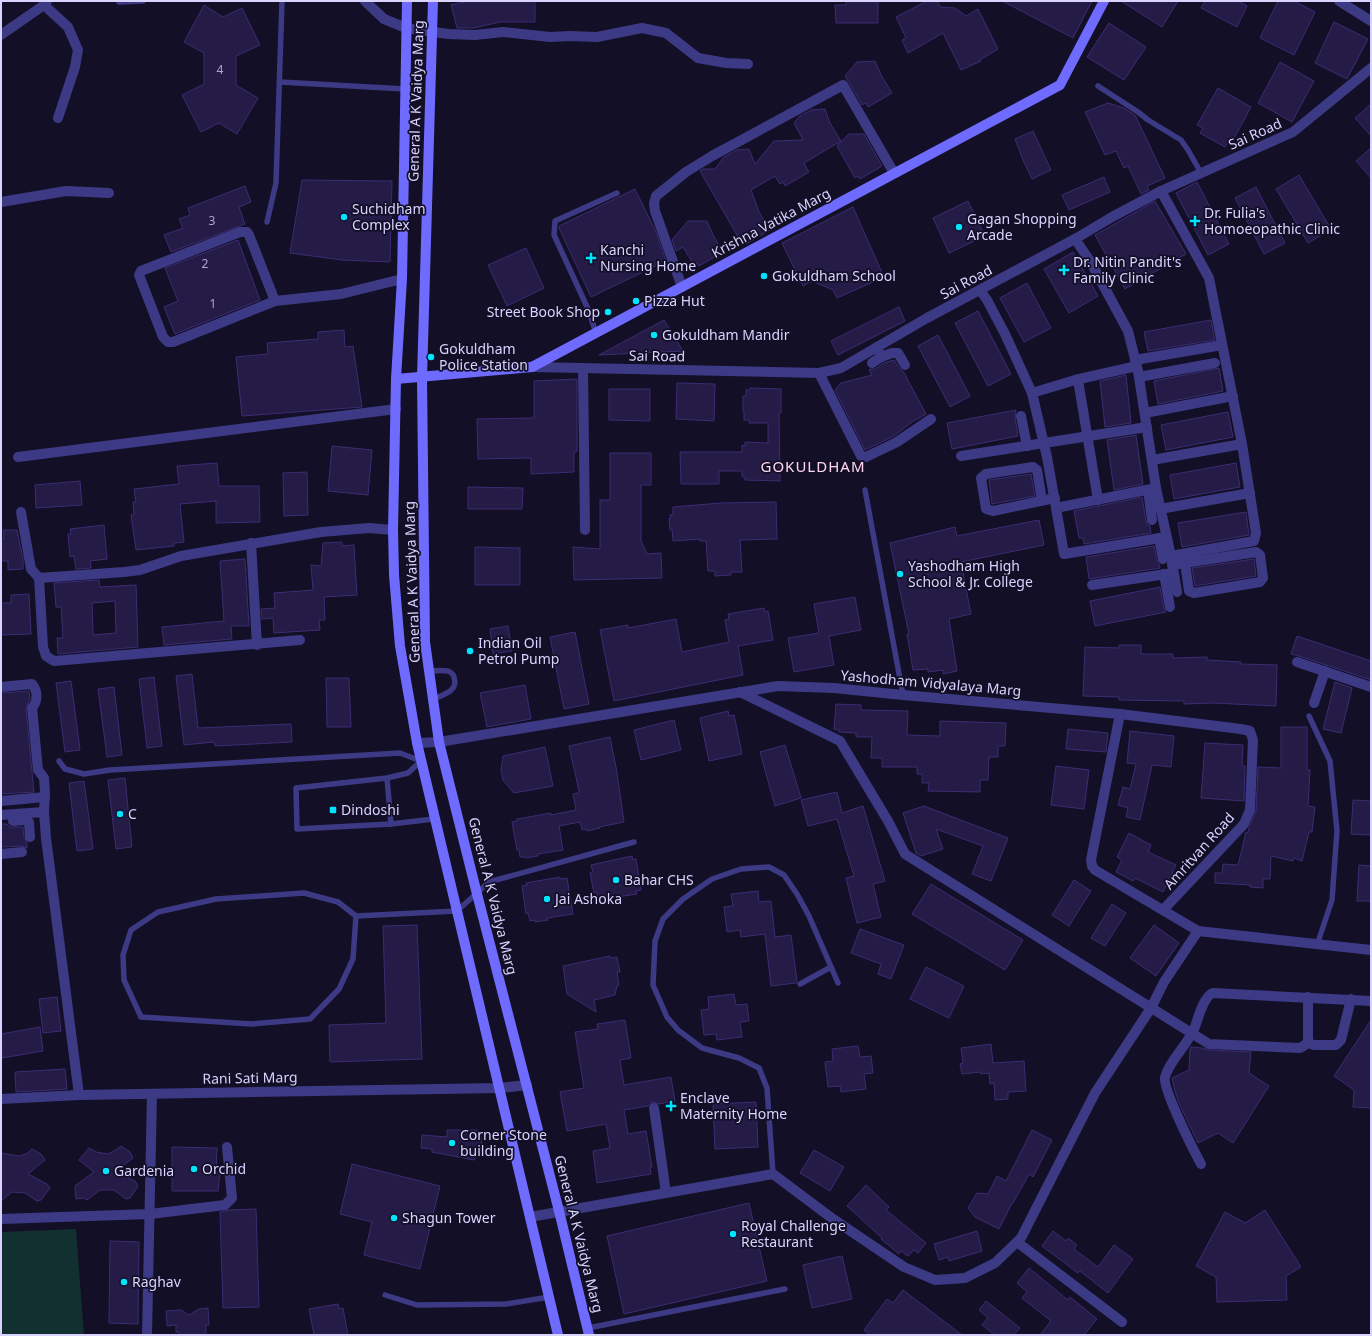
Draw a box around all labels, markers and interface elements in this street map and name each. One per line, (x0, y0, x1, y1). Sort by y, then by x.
street label: General A K Vaidya Marg (403, 20, 428, 182)
house number: 4 (217, 61, 224, 78)
street label: Sai Road (1225, 113, 1284, 154)
street label: Krishna Vatika Marg (708, 183, 833, 262)
place label: Suchidham Complex (352, 199, 426, 234)
place label: Dr. Fulia's Homoeopathic Clinic (1204, 203, 1340, 238)
place label: Gagan Shopping Arcade (967, 209, 1077, 244)
house number: 3 (209, 212, 216, 229)
marker: Suchidham Complex (339, 212, 349, 222)
marker: Dr. Fulia's Homoeopathic Clinic (1189, 215, 1201, 227)
marker: Gagan Shopping Arcade (954, 222, 964, 232)
place label: Kanchi Nursing Home (600, 240, 696, 275)
marker: Kanchi Nursing Home (585, 252, 597, 264)
place label: Dr. Nitin Pandit's Family Clinic (1073, 252, 1182, 287)
house number: 2 (202, 255, 209, 272)
street label: Sai Road (936, 260, 995, 303)
marker: Dr. Nitin Pandit's Family Clinic (1058, 264, 1070, 276)
place label: Gokuldham School (772, 266, 896, 285)
marker: Gokuldham School (759, 271, 769, 281)
place label: Pizza Hut (644, 291, 705, 310)
house number: 1 (210, 295, 216, 312)
marker: Pizza Hut (631, 296, 641, 306)
place label: Street Book Shop (487, 302, 600, 321)
marker: Street Book Shop (603, 307, 613, 317)
place label: Gokuldham Mandir (662, 325, 790, 344)
marker: Gokuldham Mandir (649, 330, 659, 340)
place label: Gokuldham Police Station (439, 339, 528, 374)
street label: Sai Road (629, 346, 685, 365)
marker: Gokuldham Police Station (426, 352, 436, 362)
district label: GOKULDHAM (760, 456, 866, 476)
street label: General A K Vaidya Marg (399, 501, 424, 663)
place label: Yashodham High School & Jr. College (908, 556, 1033, 591)
marker: Yashodham High School & Jr. College (895, 569, 905, 579)
place label: Indian Oil Petrol Pump (478, 633, 559, 668)
marker: Indian Oil Petrol Pump (465, 646, 475, 656)
street label: Yashodham Vidyalaya Marg (840, 665, 1022, 700)
place label: Dindoshi (341, 800, 400, 819)
place label: C (128, 804, 137, 823)
marker: Dindoshi (328, 805, 338, 815)
street label: Amritvan Road (1159, 808, 1238, 893)
marker: C (115, 809, 125, 819)
street label: General A K Vaidya Marg (465, 815, 522, 977)
place label: Bahar CHS (624, 870, 694, 889)
marker: Bahar CHS (611, 875, 621, 885)
place label: Jai Ashoka (553, 889, 622, 908)
marker: Jai Ashoka (542, 894, 552, 904)
street label: Rani Sati Marg (202, 1067, 298, 1088)
place label: Enclave Maternity Home (680, 1088, 787, 1123)
marker: Enclave Maternity Home (665, 1100, 677, 1112)
place label: Corner Stone building (460, 1125, 547, 1160)
marker: Corner Stone building (447, 1138, 457, 1148)
street label: General A K Vaidya Marg (551, 1153, 608, 1315)
place label: Orchid (202, 1159, 246, 1178)
place label: Gardenia (114, 1161, 174, 1180)
marker: Orchid (189, 1164, 199, 1174)
marker: Gardenia (101, 1166, 111, 1176)
place label: Shagun Tower (402, 1208, 496, 1227)
marker: Shagun Tower (389, 1213, 399, 1223)
place label: Royal Challenge Restaurant (741, 1216, 846, 1251)
marker: Royal Challenge Restaurant (728, 1229, 738, 1239)
place label: Raghav (132, 1272, 182, 1291)
marker: Raghav (119, 1277, 129, 1287)

